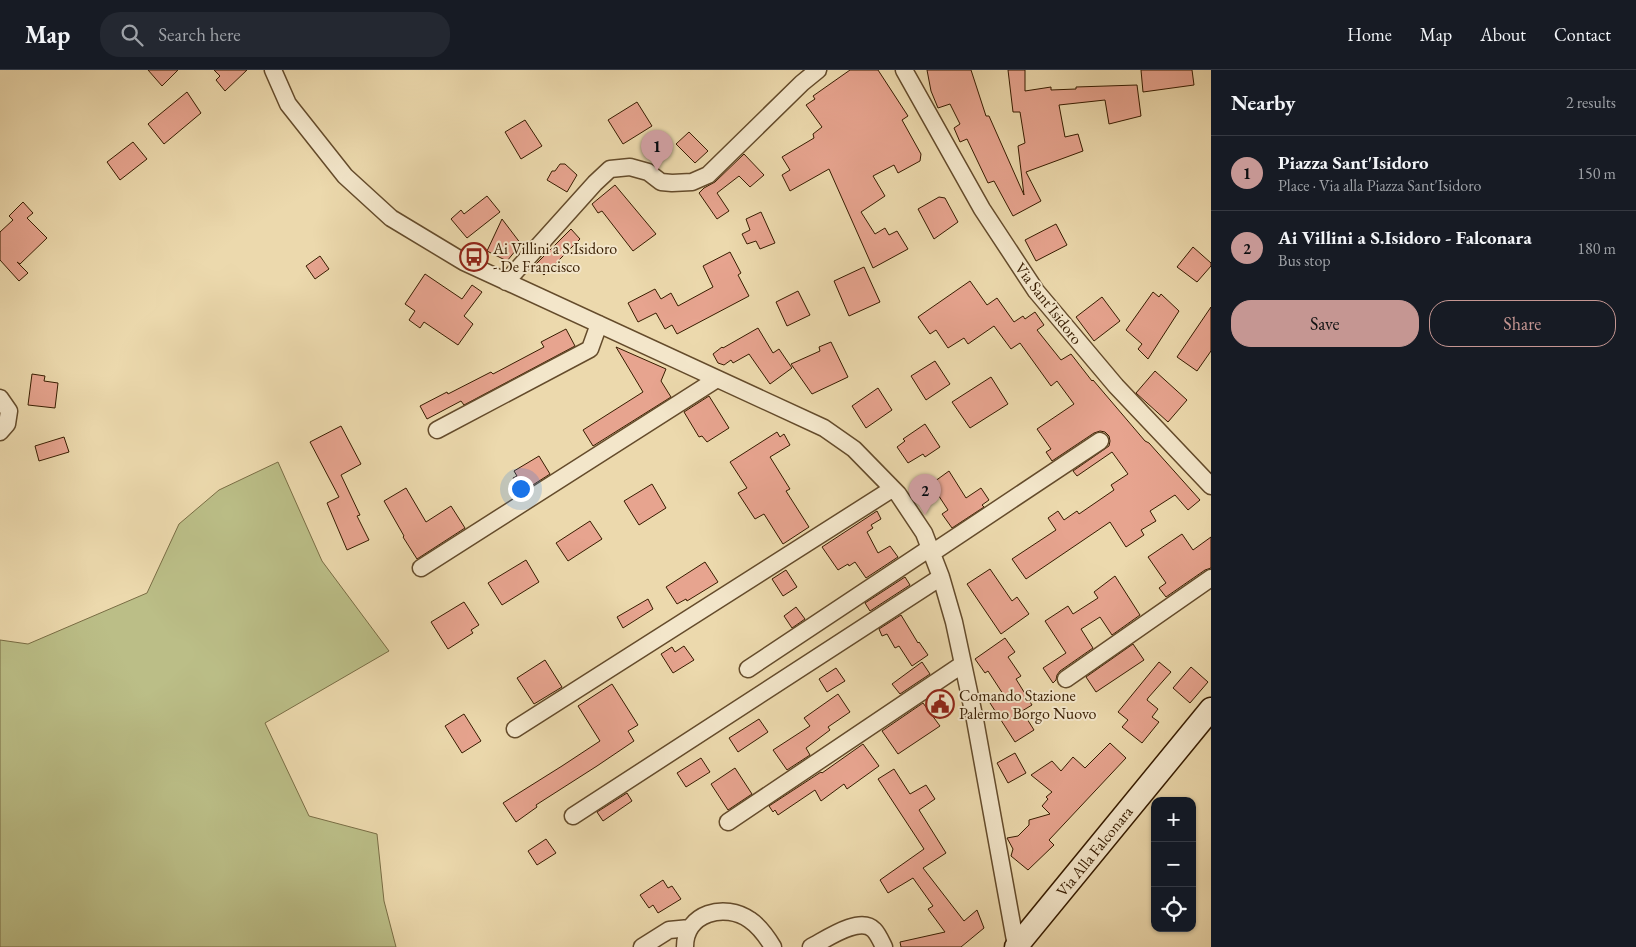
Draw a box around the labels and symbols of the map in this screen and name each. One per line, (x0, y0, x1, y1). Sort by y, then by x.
pin: 1 (641, 130, 673, 171)
place label: Ai Villini a S.Isidoro - De Francisco (492, 238, 617, 277)
bus stop icon: Ai Villini a S.Isidoro - De Francisco (459, 242, 489, 272)
street label: Via Sant'Isidoro (1010, 258, 1087, 349)
pin: 2 (909, 474, 941, 515)
your location (508, 476, 534, 502)
place label: Comando Stazione Palermo Borgo Nuovo (959, 685, 1097, 724)
public building icon: Comando Stazione Palermo Borgo Nuovo (925, 689, 955, 719)
street label: Via Alla Falconara (1051, 801, 1138, 901)

